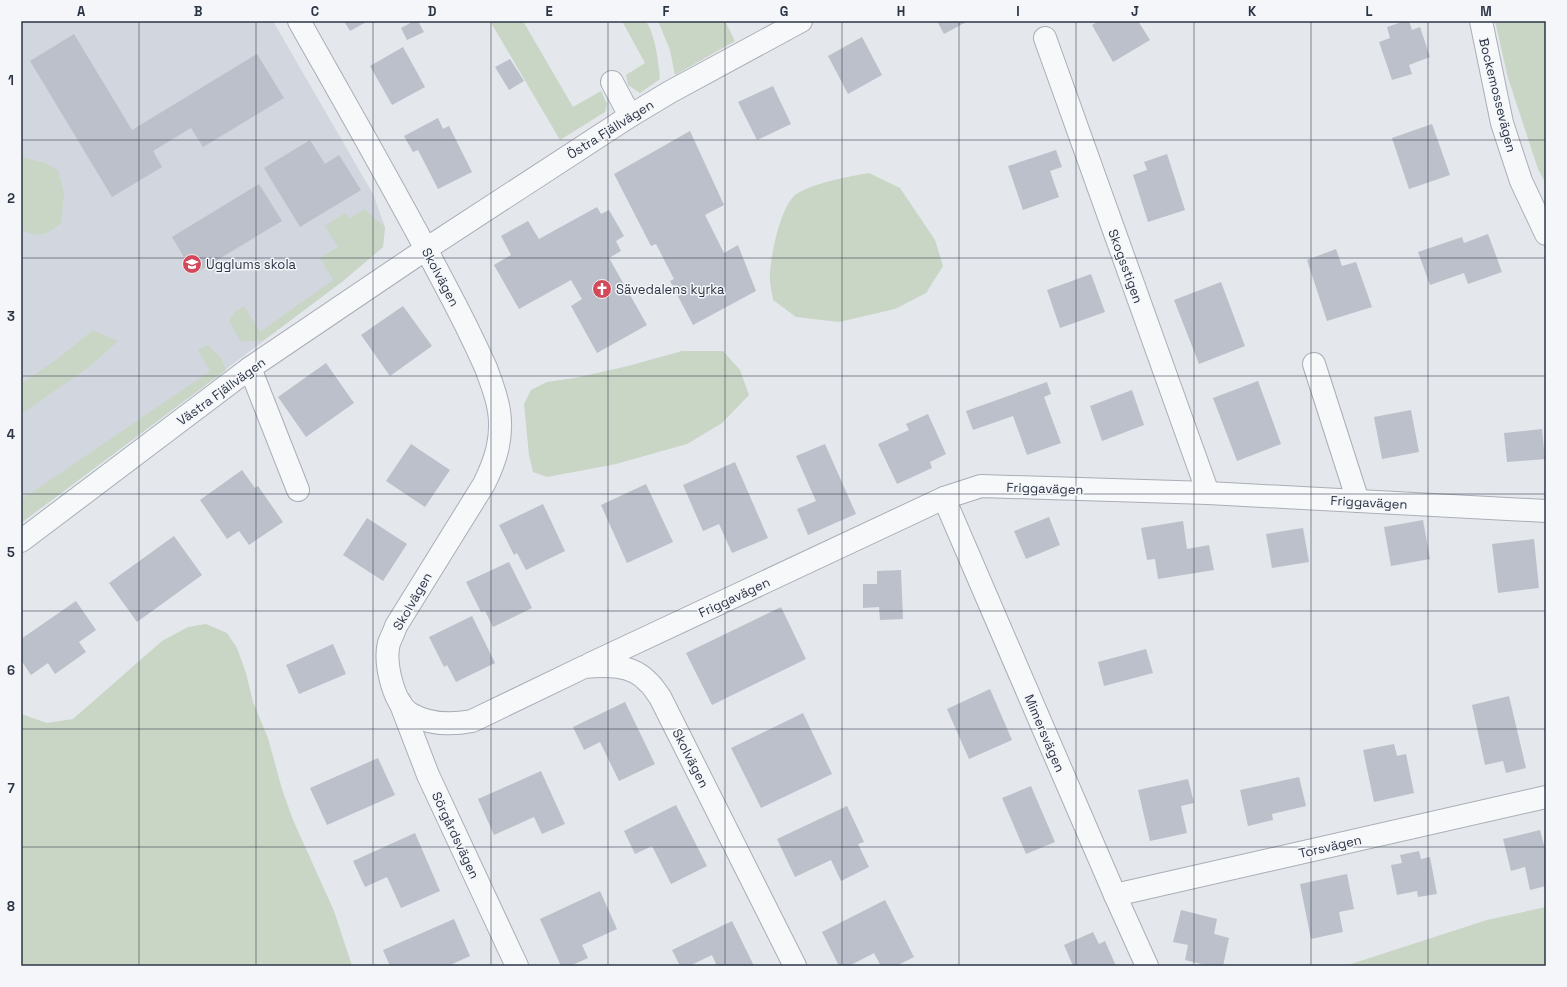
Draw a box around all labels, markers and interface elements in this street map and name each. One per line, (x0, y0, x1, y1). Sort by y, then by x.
text: A (77, 3, 86, 20)
text: B (194, 3, 203, 20)
text: C (311, 3, 319, 20)
text: D (428, 3, 437, 20)
text: E (545, 3, 553, 20)
text: F (663, 3, 670, 20)
text: G (780, 3, 788, 20)
text: H (897, 3, 905, 20)
text: I (1016, 3, 1020, 20)
text: J (1131, 3, 1139, 20)
text: K (1248, 3, 1257, 20)
text: L (1365, 3, 1373, 20)
text: M (1480, 3, 1492, 20)
street label: Bockemossevägen (1475, 36, 1520, 154)
text: 1 (8, 72, 14, 89)
street label: Östra Fjällvägen (564, 96, 657, 163)
text: 2 (7, 190, 15, 207)
street label: Skogsstigen (1104, 227, 1147, 306)
street label: Skolvägen (418, 245, 463, 309)
school or university icon: Ugglums skola (181, 253, 203, 275)
place label: Ugglums skola (206, 256, 297, 273)
church icon: Sävedalens kyrka (591, 278, 613, 300)
place label: Sävedalens kyrka (616, 281, 725, 298)
text: 3 (7, 308, 15, 325)
street label: Västra Fjällvägen (174, 354, 269, 429)
text: 4 (7, 426, 15, 443)
street label: Friggavägen (1006, 479, 1084, 498)
street label: Friggavägen (1330, 492, 1408, 513)
text: 5 (7, 544, 15, 561)
street label: Skolvägen (389, 569, 436, 633)
street label: Friggavägen (696, 573, 773, 621)
text: 6 (7, 662, 15, 679)
street label: Mimersvägen (1021, 692, 1069, 775)
street label: Skolvägen (668, 726, 713, 791)
text: 7 (7, 780, 15, 797)
street label: Sörgårdsvägen (428, 789, 483, 882)
street label: Torsvägen (1297, 831, 1363, 862)
text: 8 (7, 898, 15, 915)

